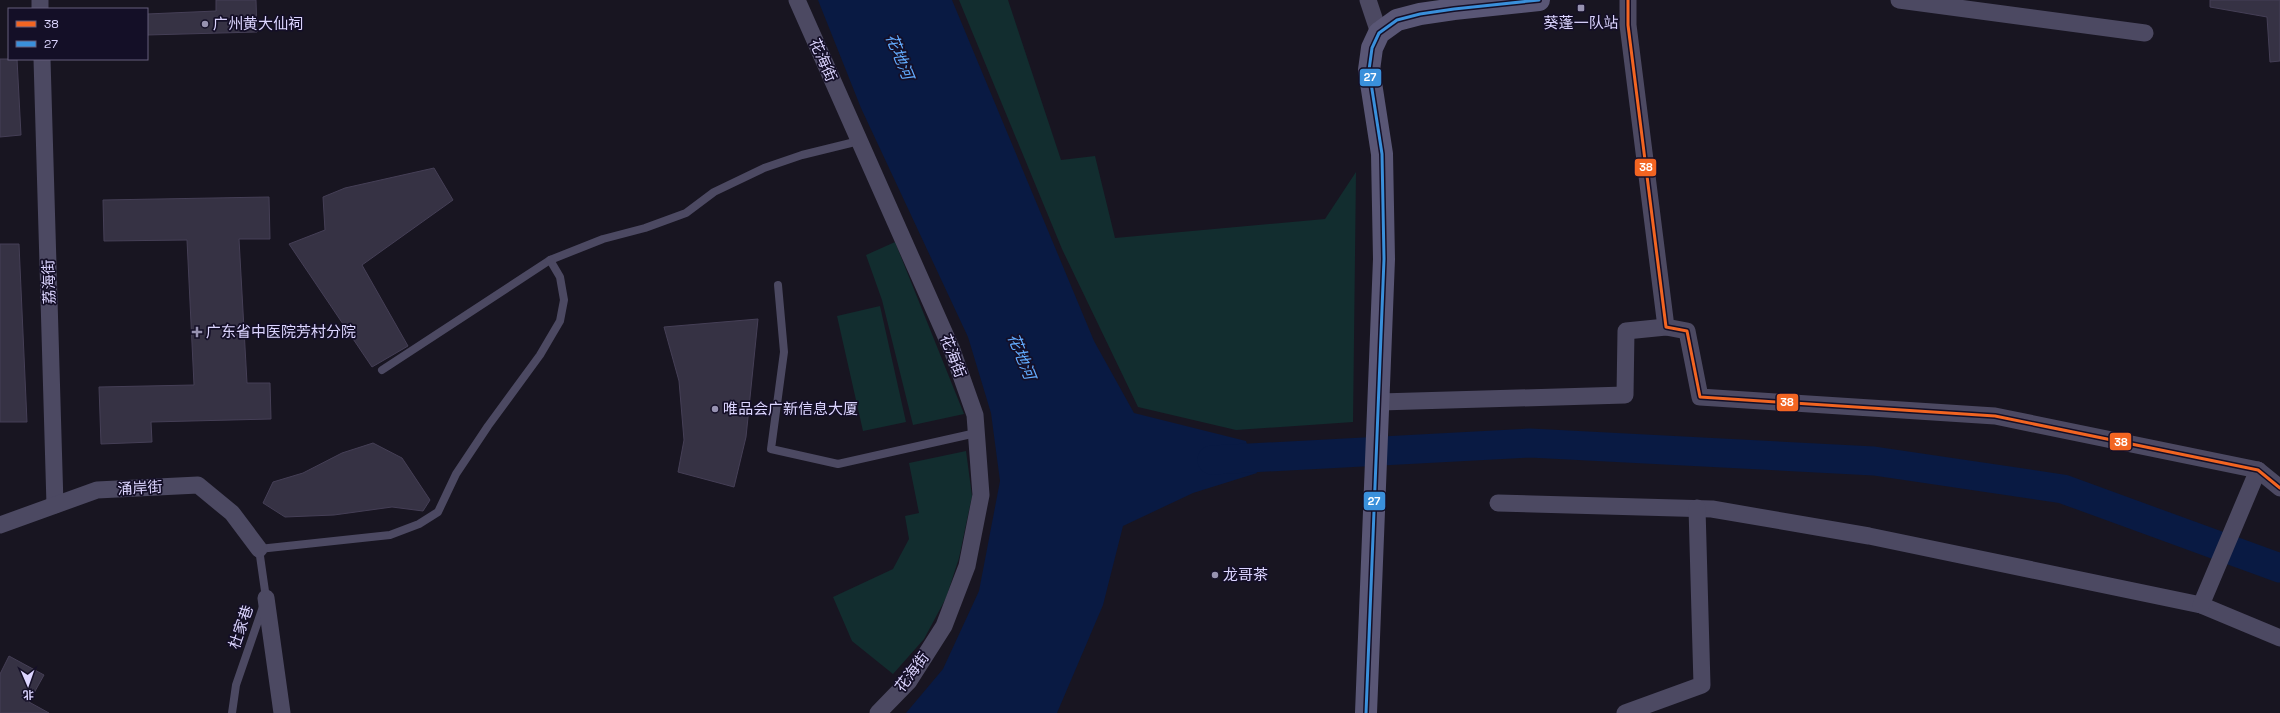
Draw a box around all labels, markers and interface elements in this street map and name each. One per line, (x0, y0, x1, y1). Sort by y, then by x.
marker: 葵蓬一队站 (1576, 3, 1586, 13)
legend (8, 8, 148, 60)
place label: 葵蓬一队站 (1543, 13, 1619, 32)
place label: 广州黄大仙祠 (213, 14, 303, 33)
text: 38 (44, 16, 59, 32)
marker: 广州黄大仙祠 (200, 19, 210, 29)
water label: 花地河 (881, 30, 919, 85)
street label: 花海街 (806, 35, 841, 84)
text: 27 (44, 36, 58, 52)
line badge: 27 (1359, 68, 1382, 87)
text: 27 (1364, 70, 1376, 84)
line badge: 38 (1634, 158, 1657, 177)
text: 38 (1639, 160, 1653, 174)
street label: 荔海街 (38, 259, 59, 305)
place label: 广东省中医院芳村分院 (206, 322, 356, 341)
marker: 广东省中医院芳村分院 (191, 326, 203, 338)
water label: 花地河 (1003, 330, 1041, 385)
street label: 花海街 (937, 331, 970, 380)
line badge: 38 (1776, 393, 1799, 412)
text: 38 (1780, 395, 1794, 409)
place label: 唯品会广新信息大厦 (723, 399, 858, 418)
marker: 唯品会广新信息大厦 (710, 404, 720, 414)
line badge: 38 (2109, 432, 2132, 451)
text: 38 (2114, 435, 2128, 449)
street label: 涌岸街 (117, 477, 163, 498)
line badge: 27 (1363, 491, 1386, 511)
text: 27 (1368, 494, 1380, 508)
place label: 龙哥茶 (1223, 565, 1268, 584)
marker: 龙哥茶 (1210, 570, 1220, 580)
street label: 杜家巷 (224, 602, 257, 651)
street label: 花海街 (890, 648, 933, 695)
north arrow (8, 665, 48, 705)
text: 北 (23, 688, 34, 702)

